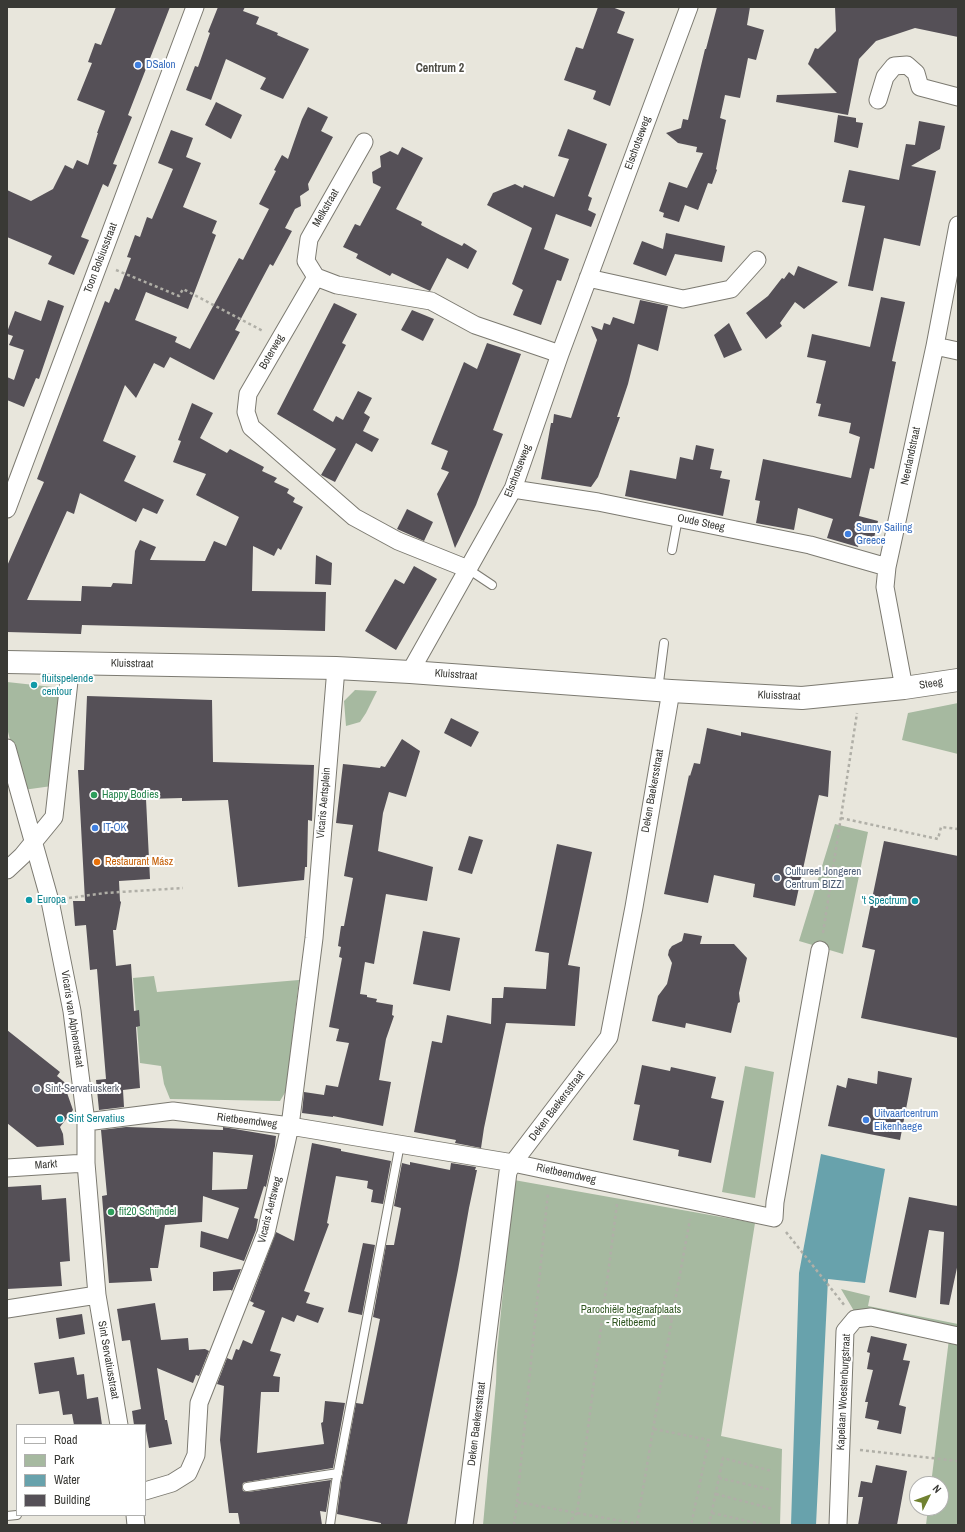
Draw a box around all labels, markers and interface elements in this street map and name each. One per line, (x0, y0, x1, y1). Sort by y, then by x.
place label: DSalon (146, 58, 176, 72)
marker: DSalon (133, 60, 143, 70)
district label: Centrum 2 (416, 62, 464, 76)
street label: Elschotseweg (622, 115, 654, 171)
street label: Melkstraat (310, 187, 342, 229)
street label: Toon Bolsiusstraat (82, 221, 120, 295)
street label: Boterweg (257, 332, 287, 372)
street label: Neerlandstraat (898, 426, 924, 486)
street label: Elschotseweg (502, 443, 534, 499)
street label: Oude Steeg (676, 512, 726, 534)
place label: Sunny Sailing Greece (856, 521, 912, 547)
marker: Sunny Sailing Greece (843, 529, 853, 539)
street label: Kluisstraat (111, 657, 153, 671)
street label: Kluisstraat (434, 667, 478, 683)
place label: fluitspelende centour (42, 672, 93, 698)
street label: Steeg (918, 676, 944, 692)
marker: fluitspelende centour (29, 680, 39, 690)
street label: Kluisstraat (757, 689, 801, 703)
street label: Deken Baekersstraat (639, 748, 667, 834)
street label: Vicaris Aertsplein (314, 767, 334, 839)
place label: Happy Bodies (102, 788, 159, 802)
marker: Happy Bodies (89, 790, 99, 800)
place label: IT-OK (103, 821, 127, 835)
marker: IT-OK (90, 823, 100, 833)
place label: Restaurant Mász (105, 855, 173, 869)
marker: Restaurant Mász (92, 857, 102, 867)
place label: Cultureel Jongeren Centrum BIZZI (785, 865, 861, 891)
marker: Cultureel Jongeren Centrum BIZZI (772, 873, 782, 883)
place label: Europa (37, 893, 66, 907)
place label: 't Spectrum (862, 894, 907, 908)
marker: Europa (24, 895, 34, 905)
marker: 't Spectrum (910, 896, 920, 906)
street label: Vicaris van Alphenstraat (58, 970, 86, 1068)
street label: Deken Baekersstraat (526, 1068, 588, 1144)
place label: Sint-Servatiuskerk (45, 1082, 119, 1096)
marker: Sint-Servatiuskerk (32, 1084, 42, 1094)
place label: Uitvaartcentrum Eikenhaege (874, 1107, 938, 1133)
street label: Rietbeemdweg (216, 1111, 278, 1131)
place label: Sint Servatius (68, 1112, 125, 1126)
marker: Sint Servatius (55, 1114, 65, 1124)
marker: Uitvaartcentrum Eikenhaege (861, 1115, 871, 1125)
street label: Markt (34, 1158, 58, 1172)
street label: Rietbeemdweg (535, 1161, 597, 1187)
street label: Vicaris Aertsweg (255, 1175, 285, 1245)
place label: fit20 Schijndel (119, 1205, 176, 1219)
marker: fit20 Schijndel (106, 1207, 116, 1217)
park label: Parochiële begraafplaats - Rietbeemd (581, 1303, 681, 1329)
street label: Sint Servatiusstraat (95, 1320, 121, 1400)
street label: Kapelaan Woestenburgstraat (834, 1333, 854, 1451)
street label: Deken Baekersstraat (465, 1381, 489, 1467)
legend (16, 1424, 146, 1516)
text: Road (54, 1432, 78, 1448)
text: Park (54, 1452, 74, 1468)
text: Water (54, 1472, 80, 1488)
north arrow (909, 1476, 949, 1516)
text: N (930, 1482, 945, 1496)
text: Building (54, 1492, 90, 1508)

